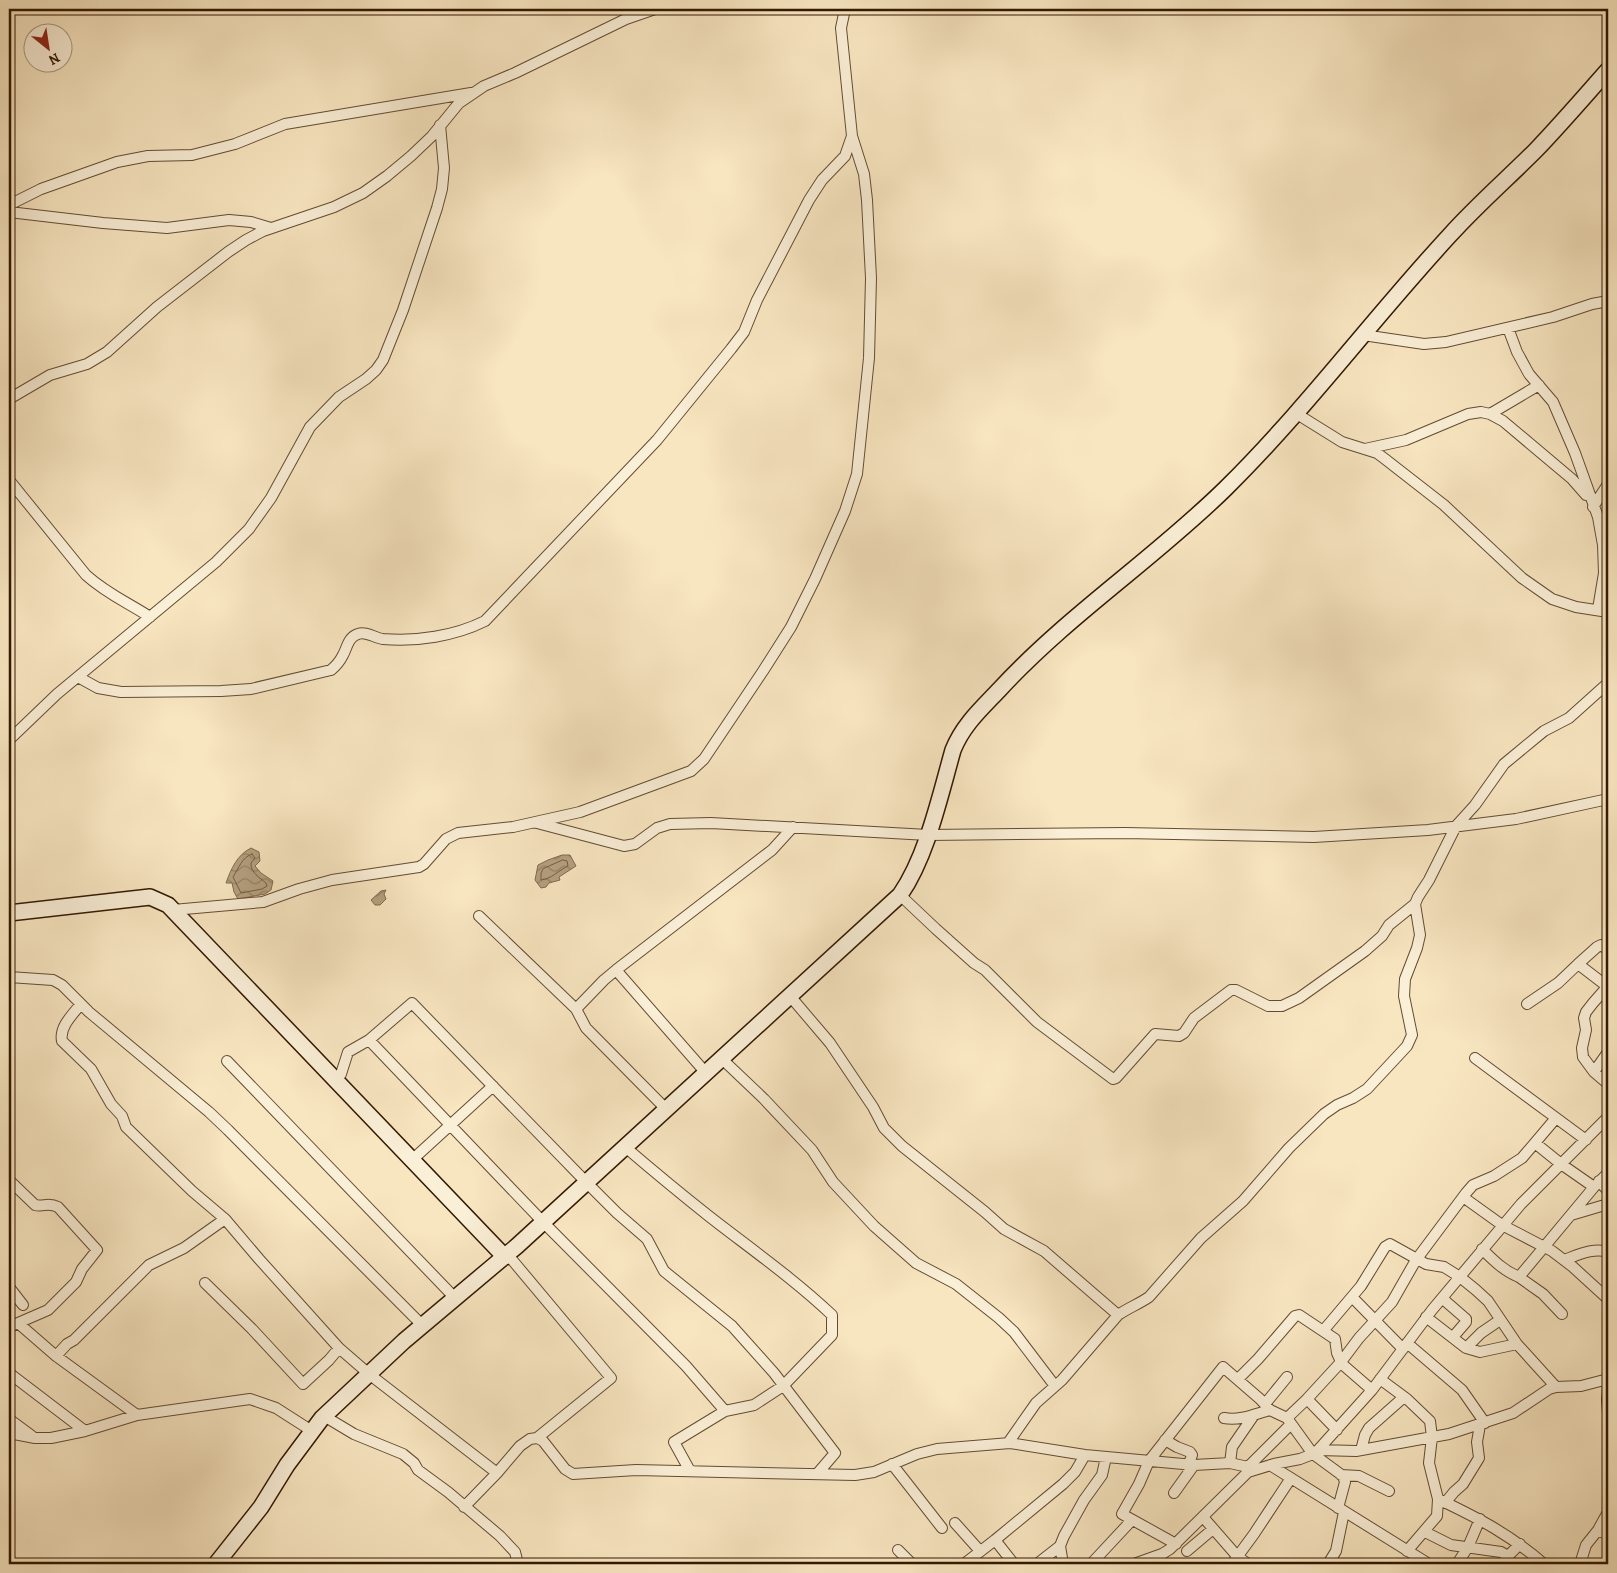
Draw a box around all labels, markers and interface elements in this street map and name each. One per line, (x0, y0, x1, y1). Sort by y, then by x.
north arrow (22, 22, 72, 72)
text: N (45, 48, 63, 70)

